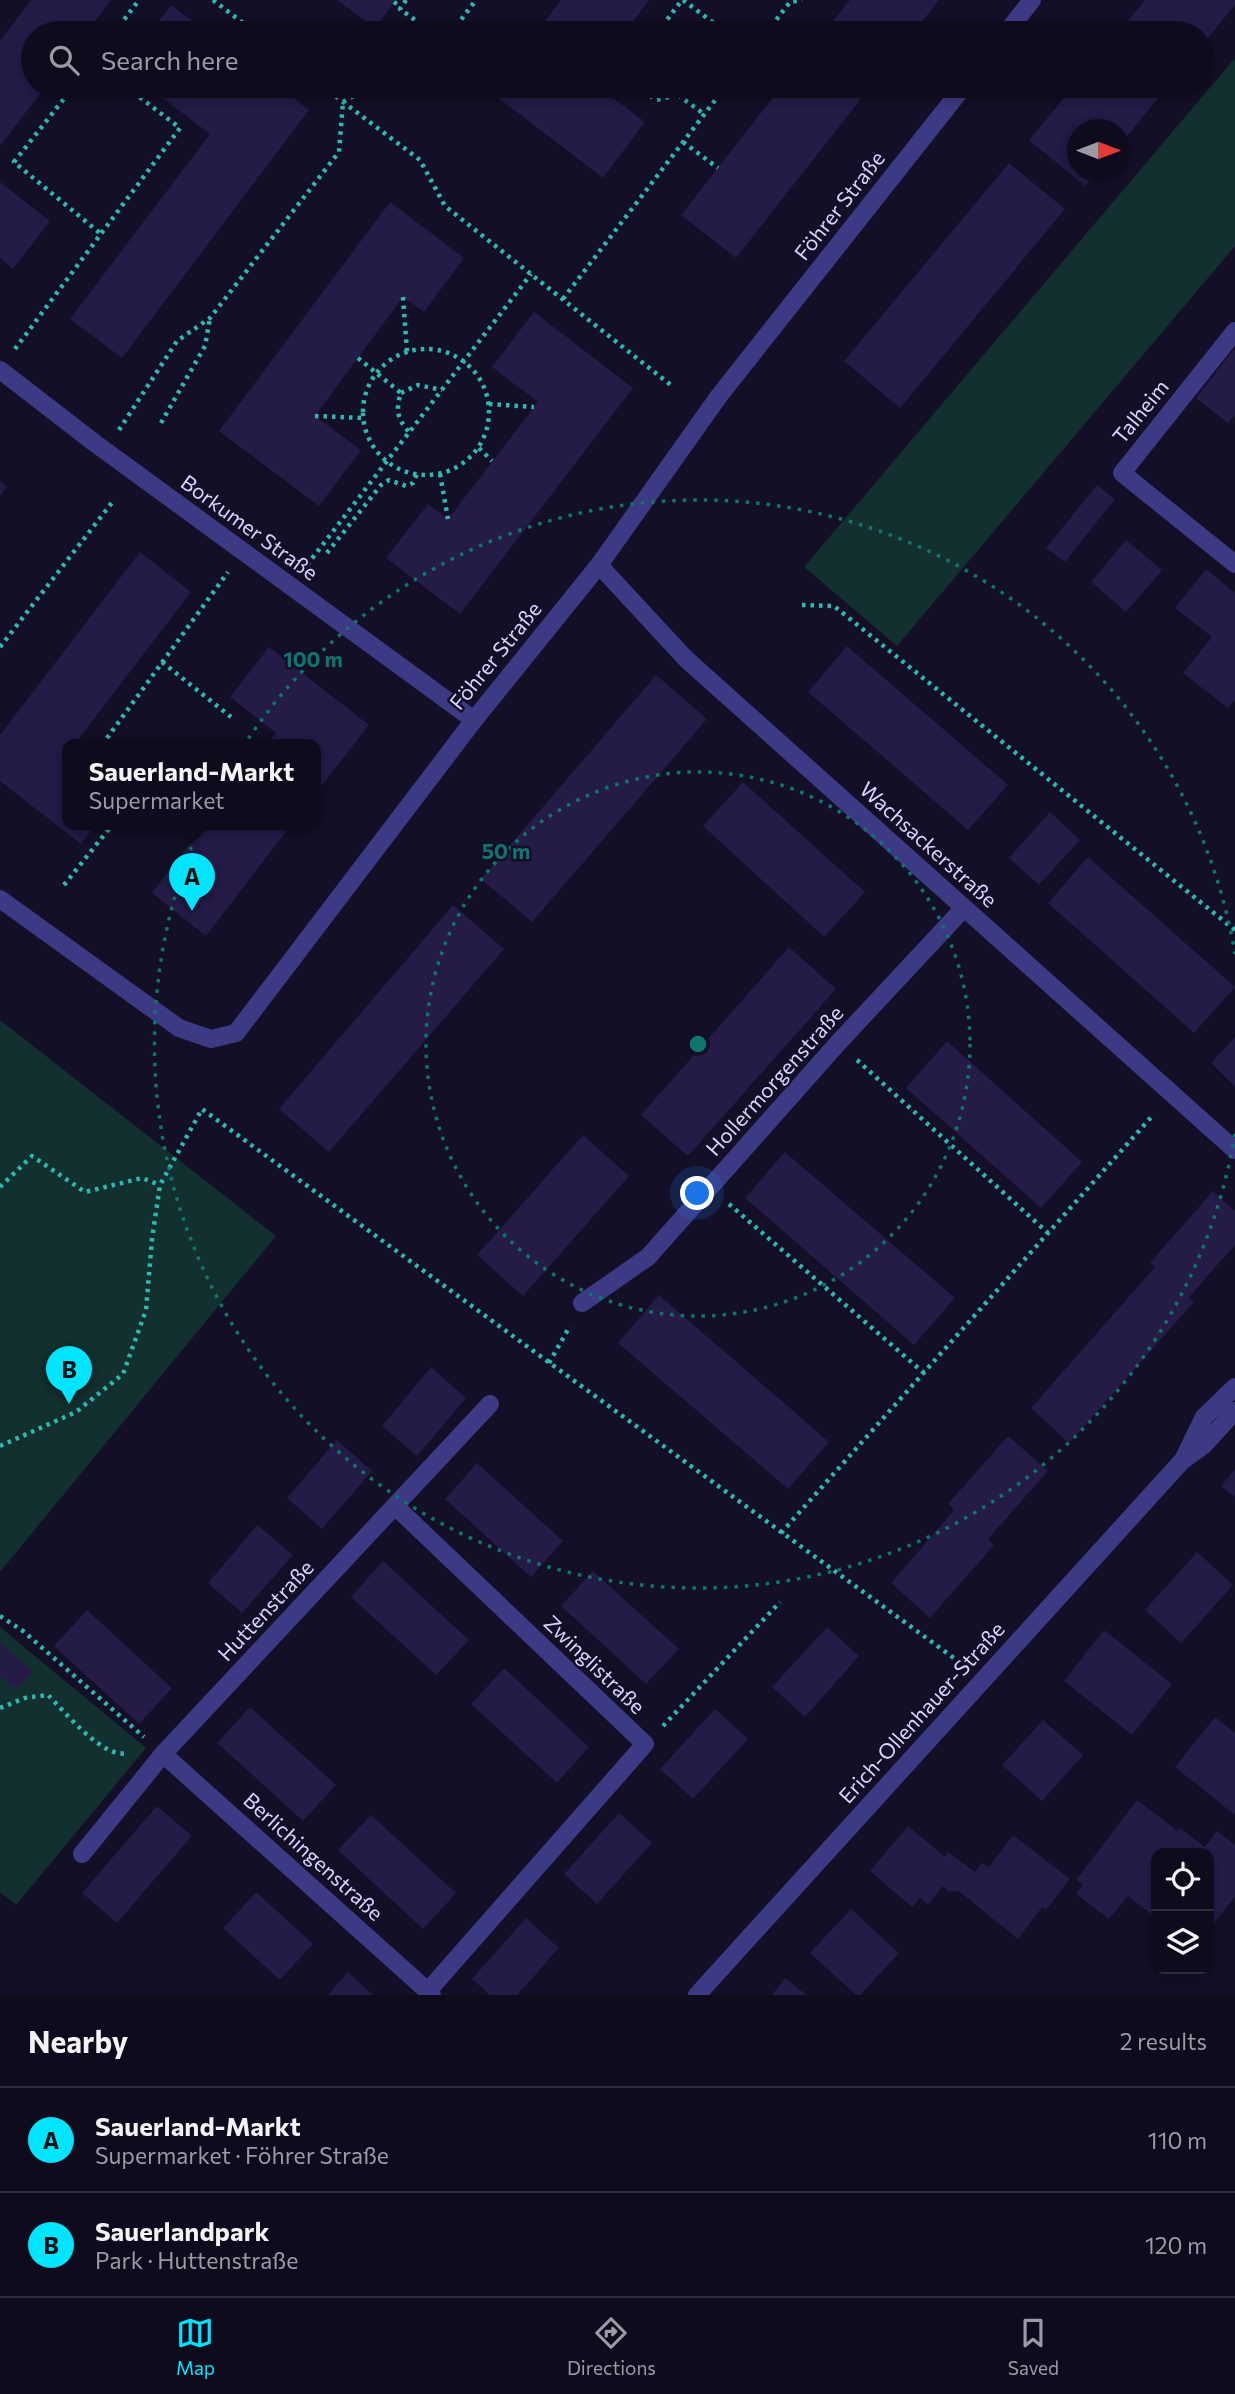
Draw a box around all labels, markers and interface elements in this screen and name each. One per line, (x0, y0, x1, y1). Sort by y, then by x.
search box (21, 21, 1214, 98)
icon: search (45, 41, 83, 79)
text: Search here (101, 44, 239, 75)
north arrow (1067, 119, 1130, 182)
street label: Föhrer Straße (789, 146, 889, 265)
street label: Talheim (1107, 374, 1173, 448)
street label: Borkumer Straße (177, 469, 323, 585)
street label: Föhrer Straße (444, 596, 546, 714)
text: 100 m (283, 646, 343, 671)
popup (62, 739, 321, 830)
text: Sauerland-Markt (89, 755, 294, 786)
street label: Wachsackerstraße (855, 776, 1003, 912)
text: Supermarket (89, 786, 225, 814)
text: 50 m (482, 838, 530, 863)
pin: A (169, 853, 215, 911)
street label: Hollermorgenstraße (700, 1000, 848, 1160)
centre of rings (686, 1032, 710, 1056)
your location (680, 1176, 714, 1210)
pin: B (46, 1346, 92, 1404)
street label: Huttenstraße (212, 1554, 318, 1666)
street label: Zwinglistraße (539, 1610, 651, 1718)
street label: Erich-Ollenhauer-Straße (833, 1616, 1009, 1808)
street label: Berlichingenstraße (239, 1787, 389, 1925)
map controls (1151, 1848, 1214, 1974)
button: locate (1151, 1848, 1214, 1911)
button: layers (1151, 1911, 1214, 1974)
text: Nearby (28, 2022, 128, 2059)
text: 2 results (1120, 2027, 1207, 2055)
text: Sauerland-Markt (95, 2110, 301, 2141)
text: A (43, 2126, 59, 2154)
text: 110 m (1148, 2126, 1207, 2154)
text: Supermarket · Föhrer Straße (95, 2141, 389, 2169)
text: Sauerlandpark (95, 2215, 269, 2246)
text: B (43, 2231, 59, 2259)
text: 120 m (1145, 2231, 1207, 2259)
text: Park · Huttenstraße (95, 2246, 298, 2274)
tab: Map (176, 2314, 215, 2379)
tab: Directions (567, 2314, 656, 2379)
tab: Saved (1008, 2314, 1059, 2379)

